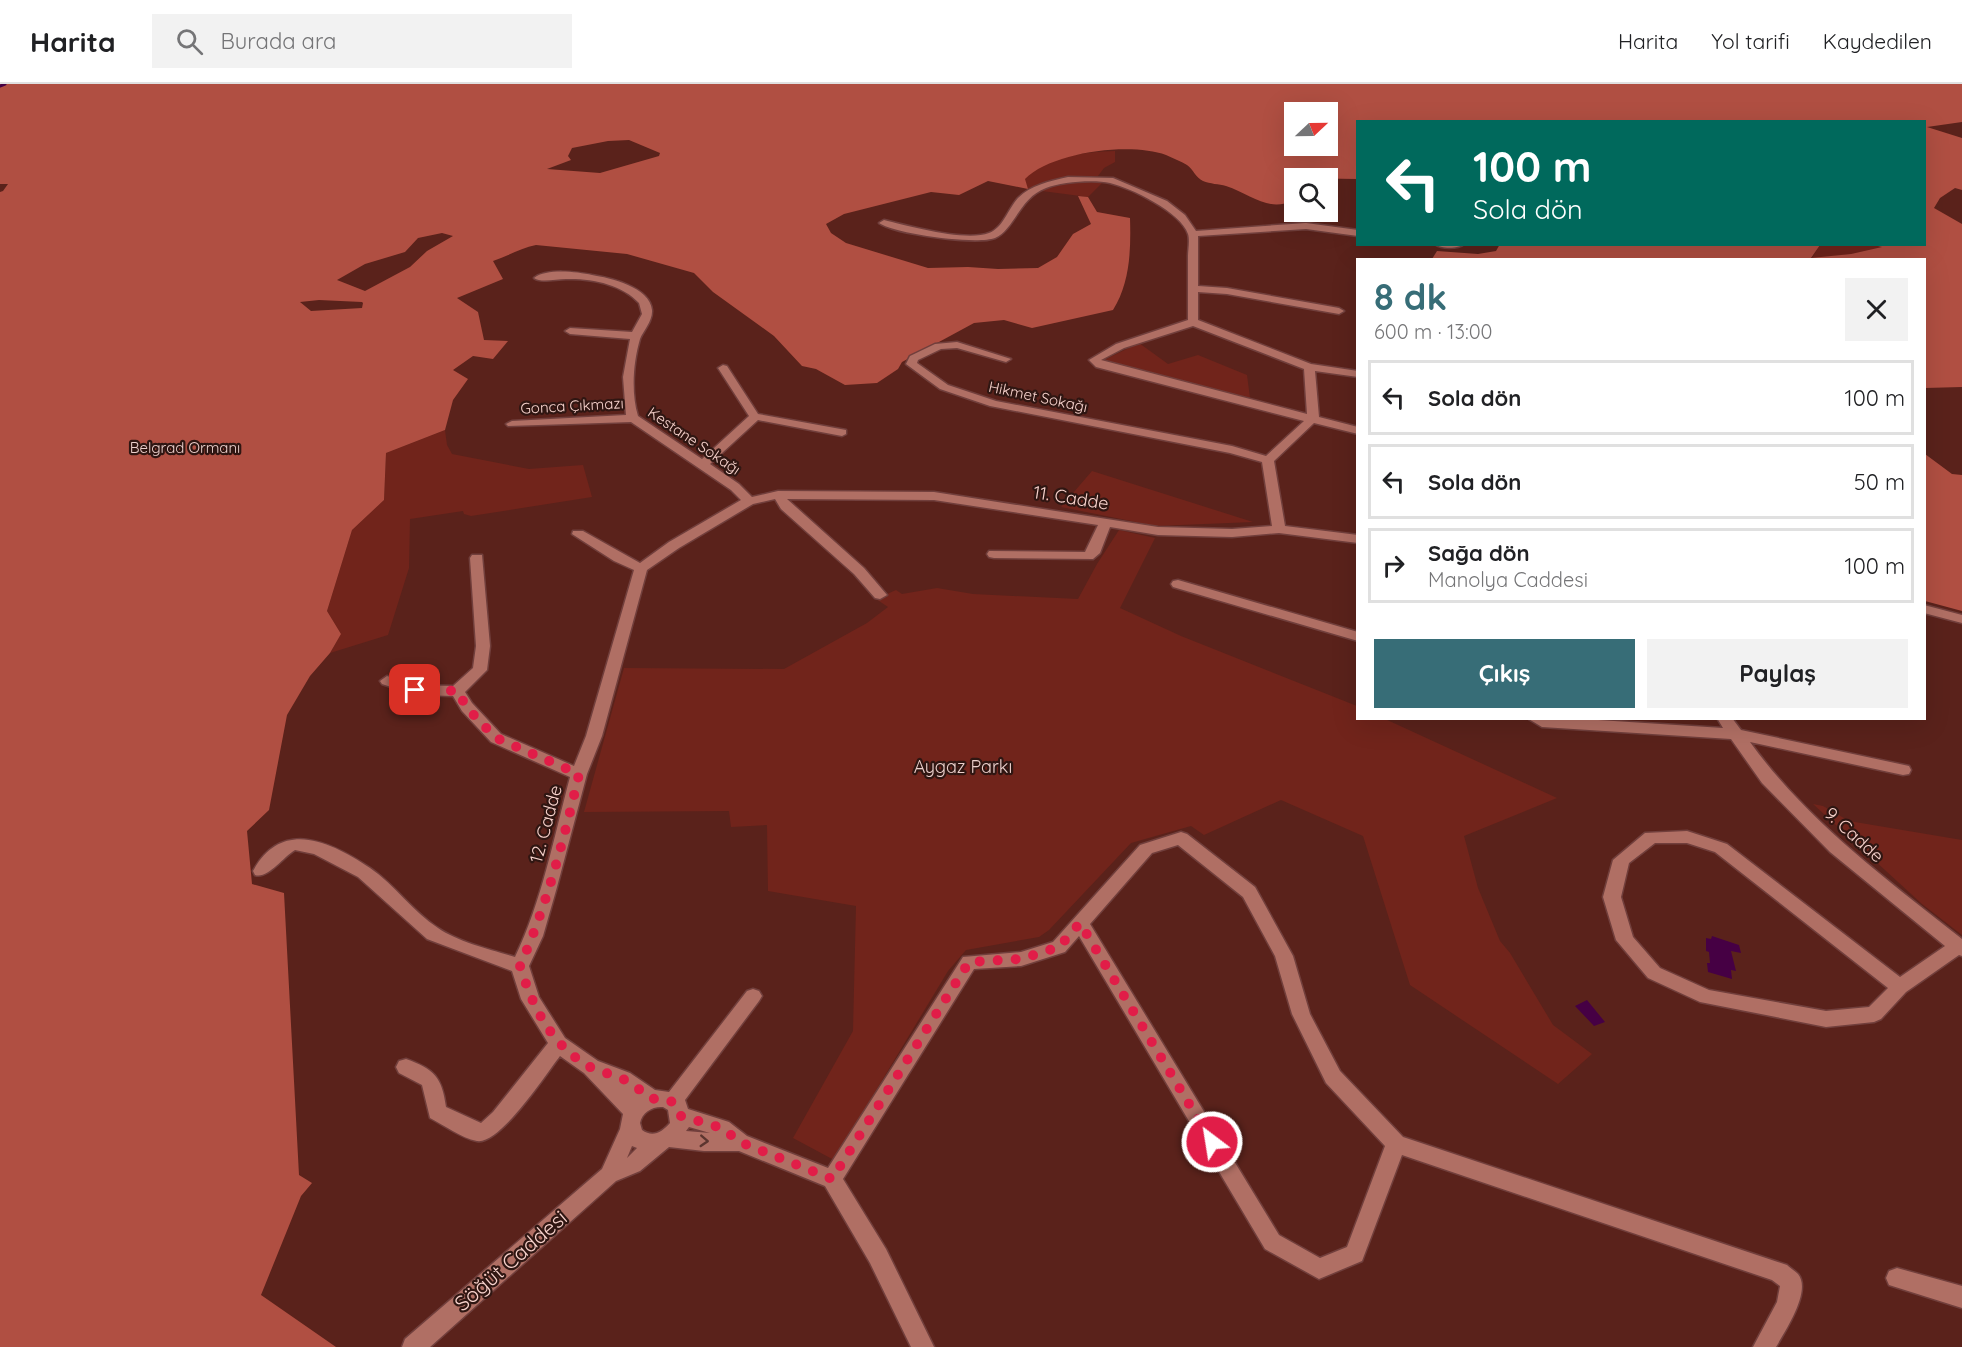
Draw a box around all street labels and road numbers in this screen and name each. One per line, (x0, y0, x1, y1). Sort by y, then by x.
street label: Hikmet Sokağı (987, 377, 1089, 416)
street label: Gonca Çıkmazı (520, 393, 624, 418)
street label: Kestane Sokağı (644, 403, 744, 479)
street label: 11. Cadde (1032, 480, 1110, 515)
street label: 12. Cadde (524, 783, 567, 865)
street label: 9. Cadde (1820, 802, 1889, 867)
street label: Söğüt Caddesi (449, 1204, 572, 1316)

